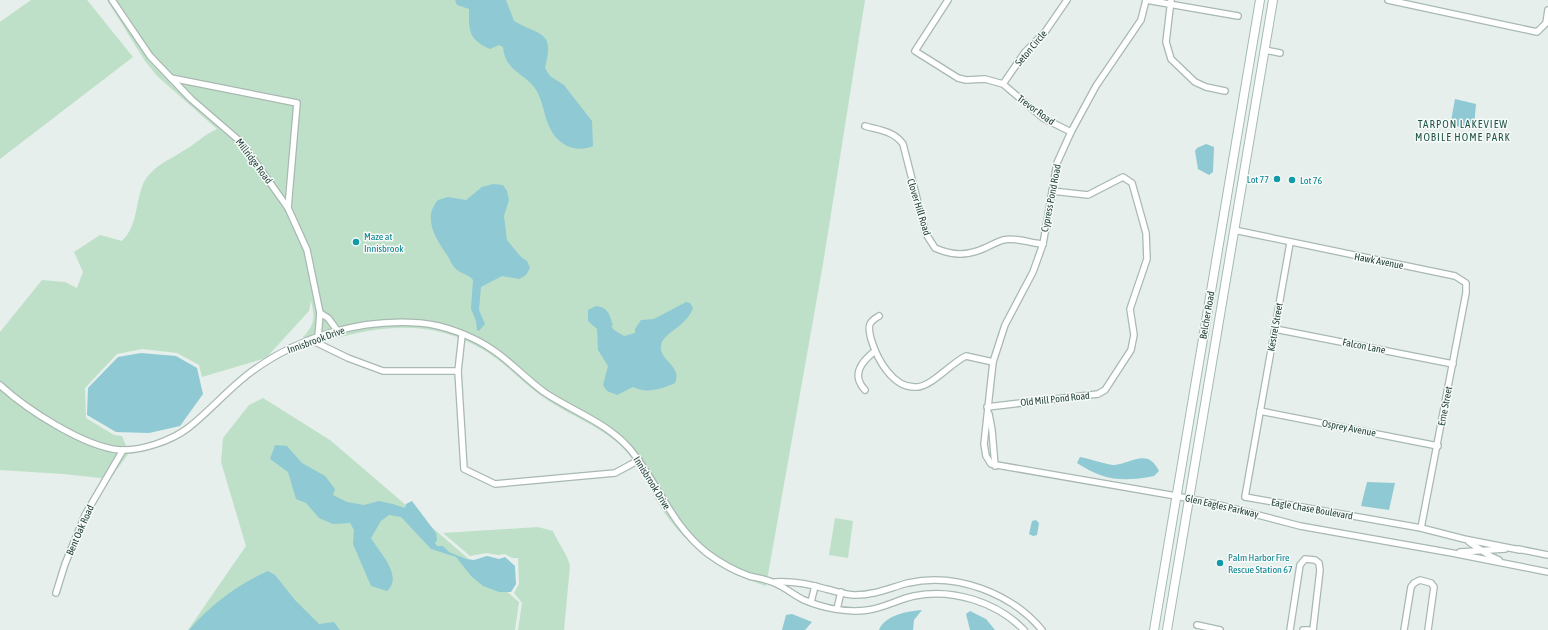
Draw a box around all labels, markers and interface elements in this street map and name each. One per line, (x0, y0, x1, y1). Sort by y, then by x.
street label: Seton Circle (1013, 28, 1049, 68)
street label: Trevor Road (1015, 93, 1057, 127)
district label: TARPON LAKEVIEW MOBILE HOME PARK (1415, 118, 1511, 143)
street label: Millridge Road (234, 136, 275, 186)
street label: Cypress Pond Road (1039, 163, 1063, 233)
place label: Lot 77 (1247, 174, 1269, 185)
marker: Lot 77 (1272, 174, 1282, 184)
marker: Lot 76 (1287, 175, 1297, 185)
place label: Lot 76 (1300, 175, 1323, 186)
street label: Clover Hill Road (905, 177, 933, 237)
place label: Maze at Innisbrook (364, 231, 404, 254)
marker: Maze at Innisbrook (351, 237, 361, 247)
street label: Hawk Avenue (1353, 251, 1405, 271)
street label: Belcher Road (1197, 290, 1217, 340)
street label: Kestrel Street (1265, 302, 1285, 352)
street label: Innisbrook Drive (286, 324, 347, 355)
street label: Falcon Lane (1342, 336, 1387, 356)
street label: Erne Street (1436, 385, 1454, 427)
street label: Old Mill Pond Road (1020, 390, 1090, 408)
street label: Osprey Avenue (1321, 417, 1377, 439)
street label: Innisbrook Drive (631, 454, 673, 512)
street label: Glen Eagles Parkway (1184, 492, 1260, 520)
street label: Eagle Chase Boulevard (1270, 496, 1354, 522)
street label: Bent Oak Road (64, 503, 96, 557)
place label: Palm Harbor Fire Rescue Station 67 (1228, 552, 1293, 575)
marker: Palm Harbor Fire Rescue Station 67 (1215, 558, 1225, 568)

